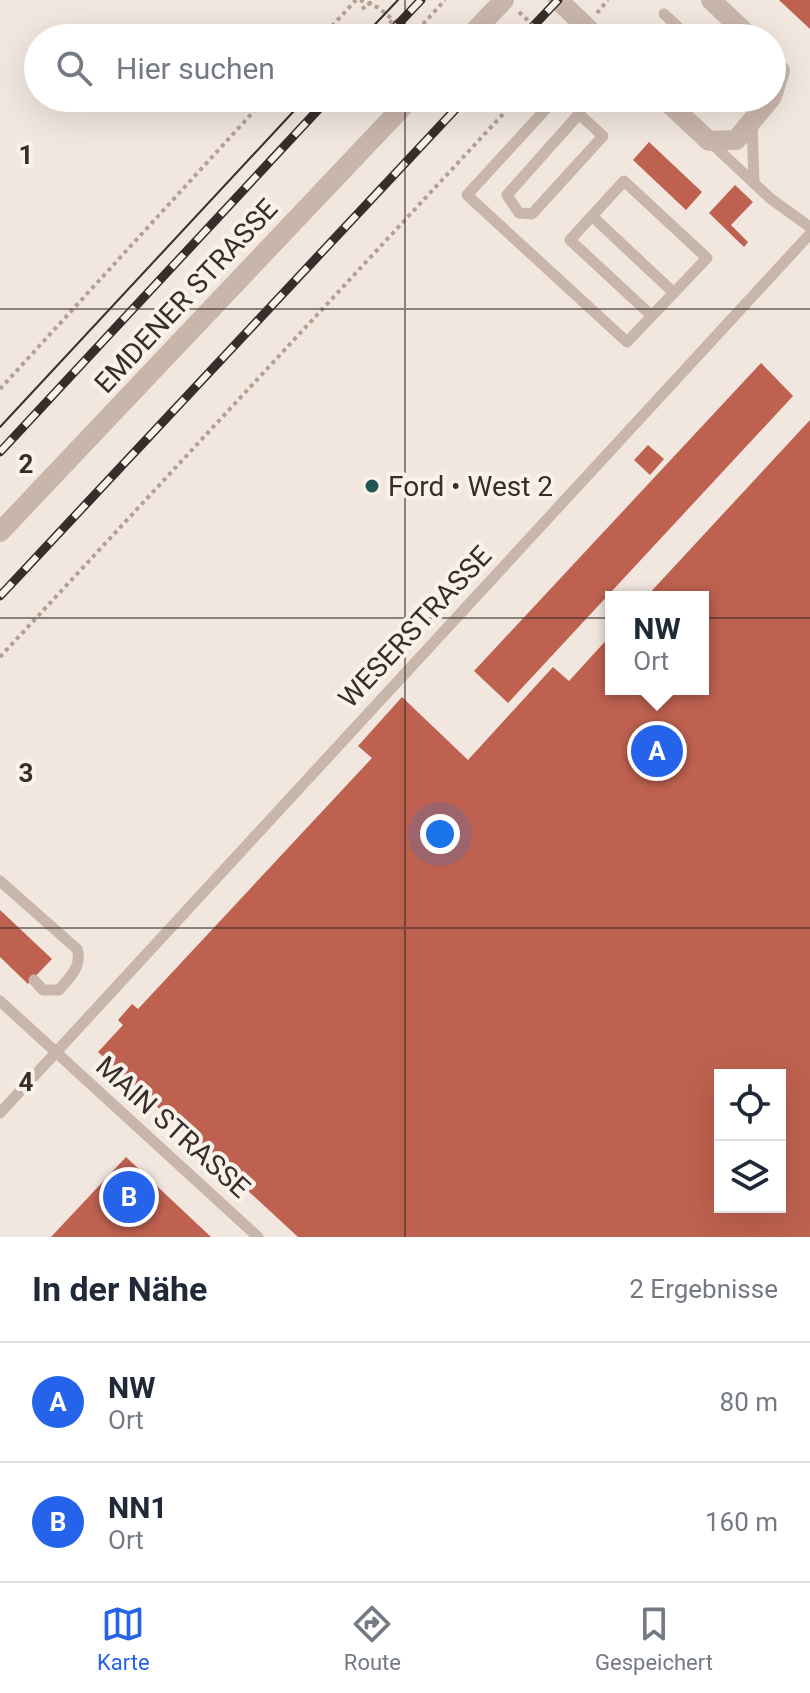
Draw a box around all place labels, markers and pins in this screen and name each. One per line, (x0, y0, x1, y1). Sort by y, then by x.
place label: Ford • West 2 (388, 470, 553, 503)
marker: Ford • West 2 (363, 477, 381, 495)
pin: A (631, 721, 683, 781)
pin: B (103, 1167, 155, 1227)

